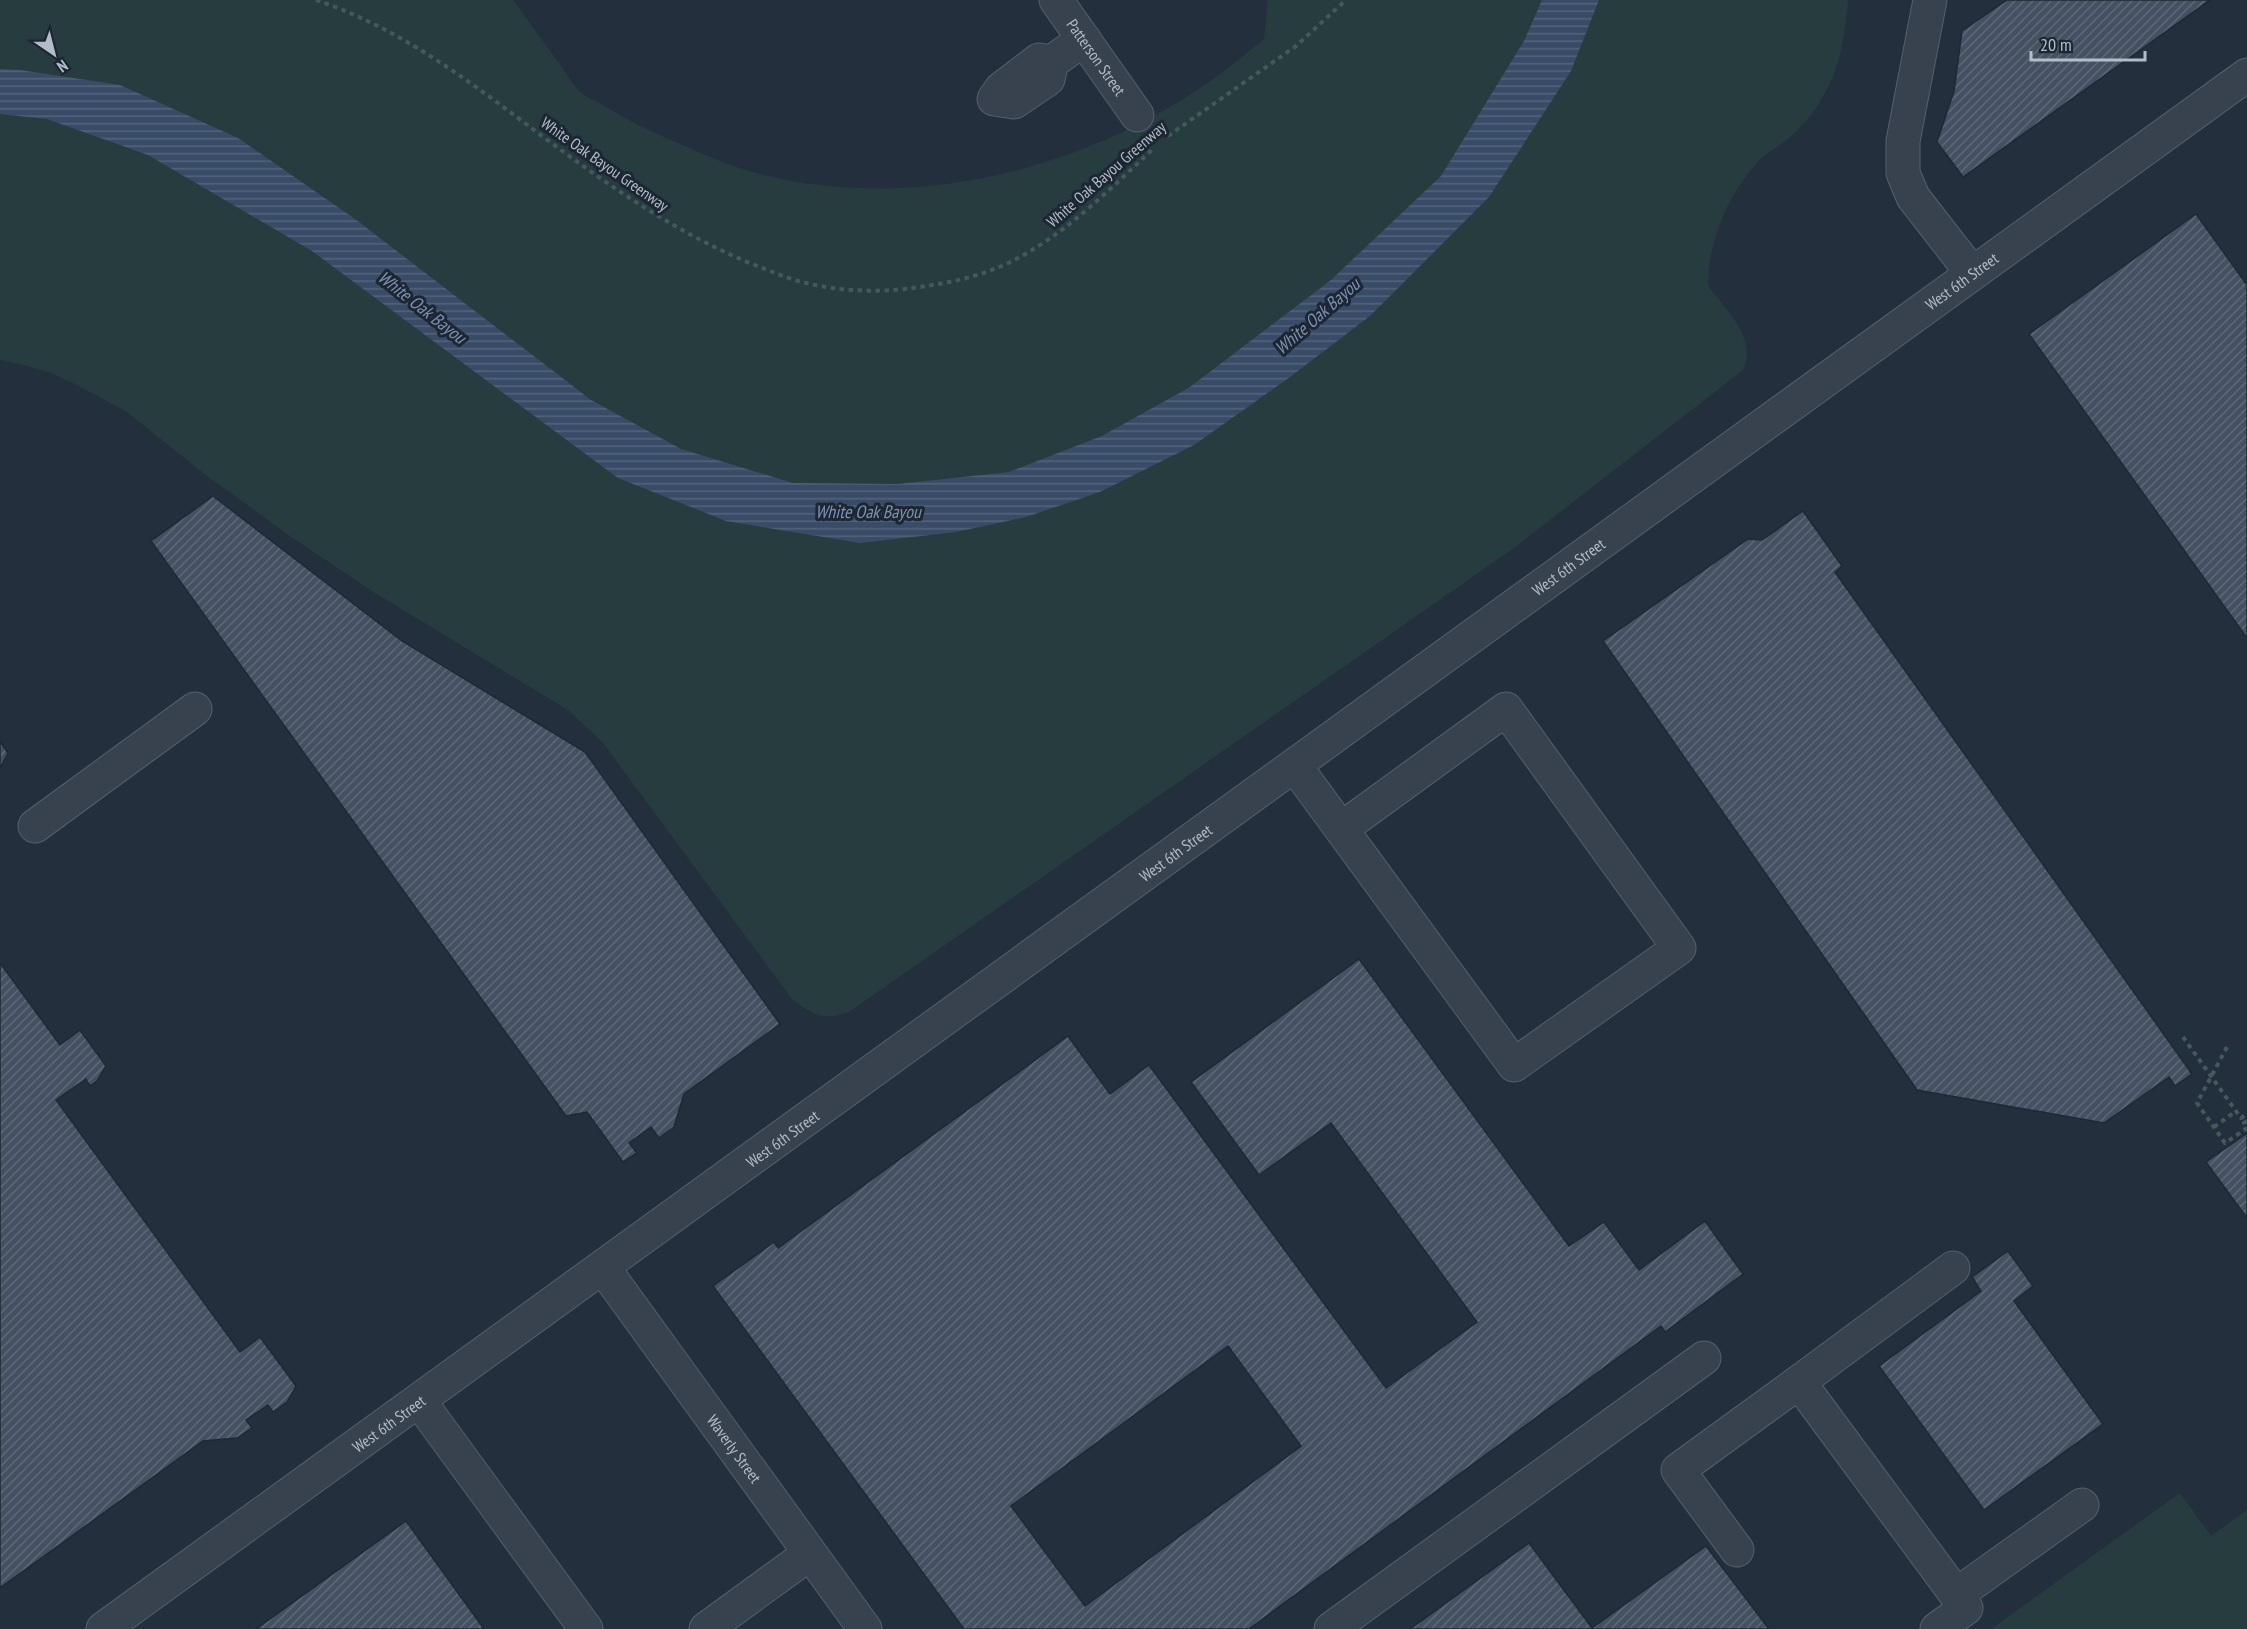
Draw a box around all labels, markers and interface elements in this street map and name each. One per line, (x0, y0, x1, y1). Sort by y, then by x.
street label: Patterson Street (1063, 15, 1130, 100)
north arrow (24, 24, 84, 84)
scale bar (2031, 24, 2145, 62)
text: 20 m (2040, 33, 2072, 56)
text: N (53, 56, 72, 77)
street label: White Oak Bayou Greenway (537, 112, 673, 216)
street label: White Oak Bayou Greenway (1042, 117, 1170, 231)
street label: West 6th Street (1921, 248, 2003, 314)
water label: White Oak Bayou (373, 265, 472, 349)
water label: White Oak Bayou (1270, 272, 1365, 359)
water label: White Oak Bayou (815, 500, 922, 523)
street label: West 6th Street (1528, 533, 1609, 600)
street label: West 6th Street (1135, 819, 1216, 886)
street label: West 6th Street (742, 1105, 823, 1172)
street label: West 6th Street (348, 1390, 430, 1457)
street label: Waverly Street (703, 1411, 766, 1487)

